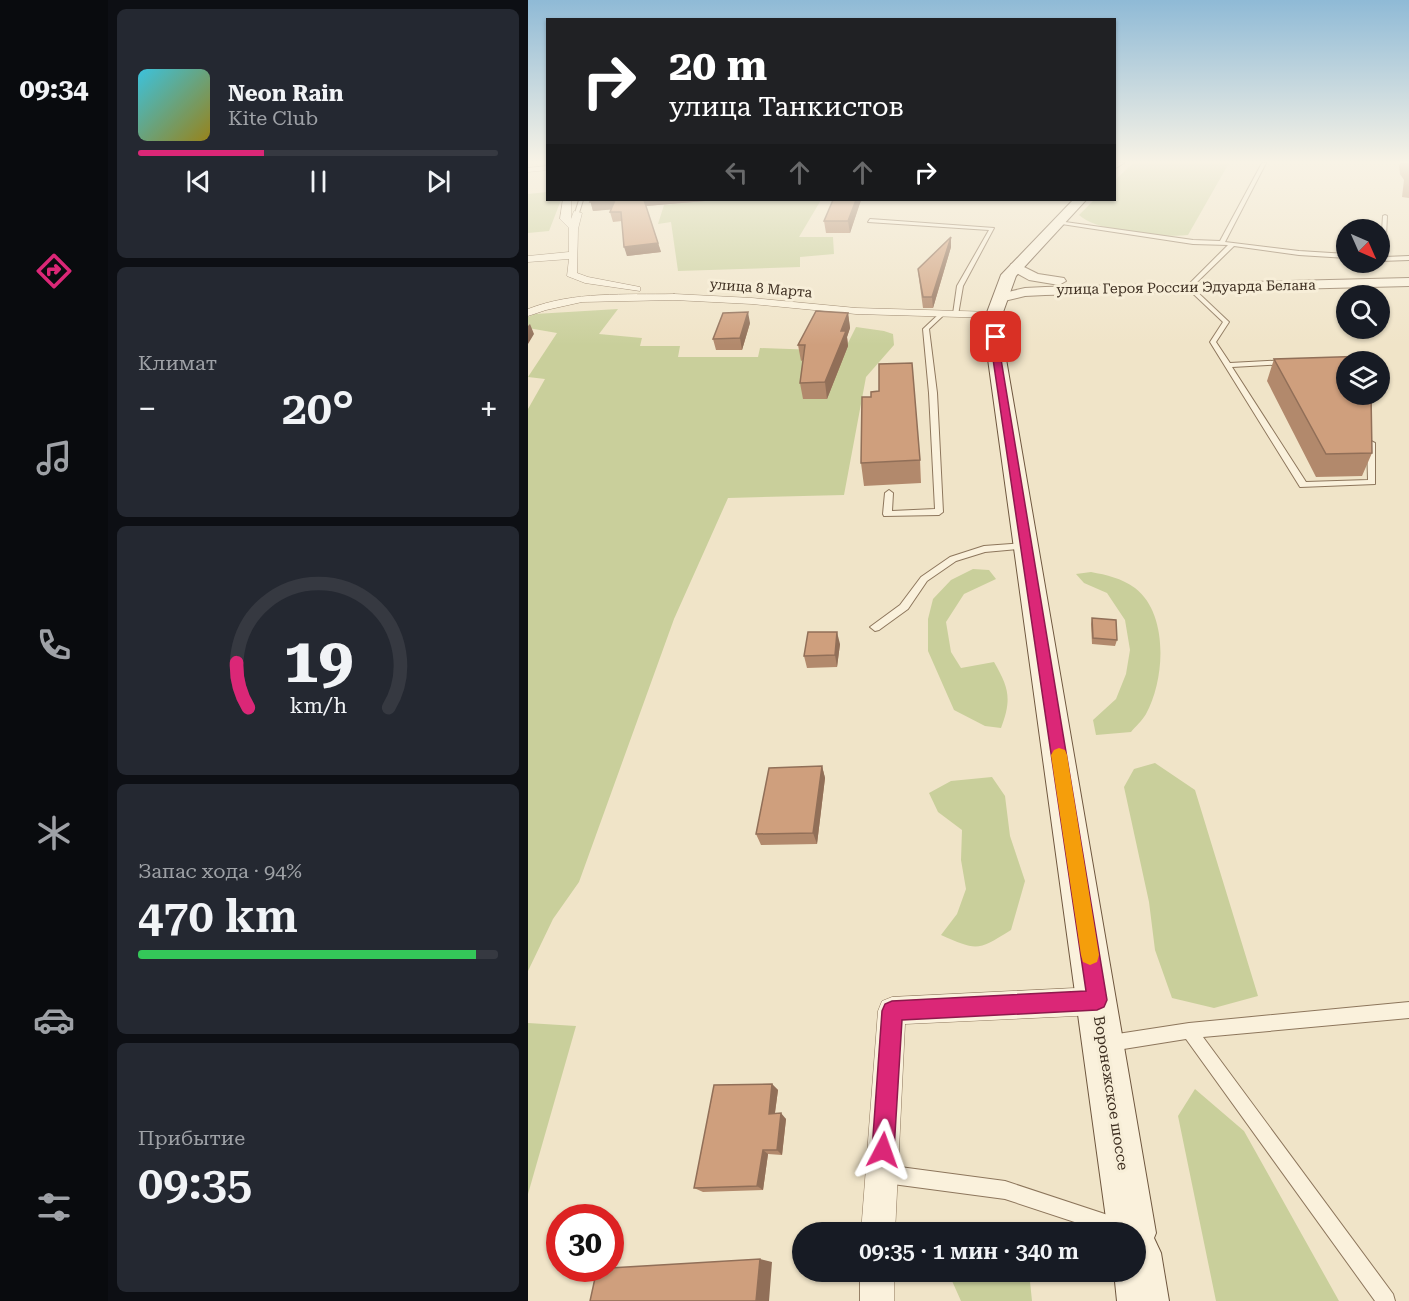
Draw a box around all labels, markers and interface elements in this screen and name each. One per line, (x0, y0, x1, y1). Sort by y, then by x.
text: 20 m (669, 41, 767, 90)
icon: right (570, 42, 648, 120)
text: 09:34 (20, 73, 88, 105)
text: Neon Rain (228, 81, 343, 106)
text: улица Танкистов (669, 91, 904, 123)
text: Kite Club (228, 106, 318, 130)
icon: left (720, 156, 753, 189)
icon: ahead (783, 156, 816, 189)
icon: ahead (846, 156, 879, 189)
icon: right (909, 156, 942, 189)
icon: previous (182, 165, 215, 198)
icon: pause (302, 165, 335, 198)
icon: next (422, 165, 455, 198)
north arrow (1336, 219, 1390, 273)
map controls (1336, 219, 1390, 405)
icon: directions (33, 250, 75, 292)
street label: улица 8 Марта (709, 276, 813, 300)
street label: улица Героя России Эдуарда Белана (1056, 277, 1316, 297)
button: search (1336, 285, 1390, 339)
pin (970, 311, 1021, 362)
icon: arrive (979, 320, 1012, 353)
text: Климат (138, 351, 217, 375)
button: layers (1336, 351, 1390, 405)
text: 20° (282, 382, 354, 435)
text: − (138, 389, 156, 428)
text: + (480, 389, 498, 428)
icon: music (33, 437, 75, 479)
icon: phone (33, 624, 75, 666)
text: 19 (283, 624, 353, 697)
text: km/h (289, 693, 347, 718)
icon: climate (33, 812, 75, 854)
text: Запас хода · 94% (138, 859, 302, 883)
text: 470 km (138, 890, 298, 943)
icon: car (33, 999, 75, 1041)
street label: Воронежское шоссе (1090, 1015, 1132, 1171)
position arrow (851, 1118, 915, 1182)
text: Прибытие (138, 1126, 245, 1150)
text: 09:35 (138, 1157, 252, 1210)
icon: filters (33, 1186, 75, 1228)
speed limit sign: 30 (546, 1204, 624, 1282)
text: 09:35 · 1 мин · 340 m (859, 1239, 1079, 1264)

